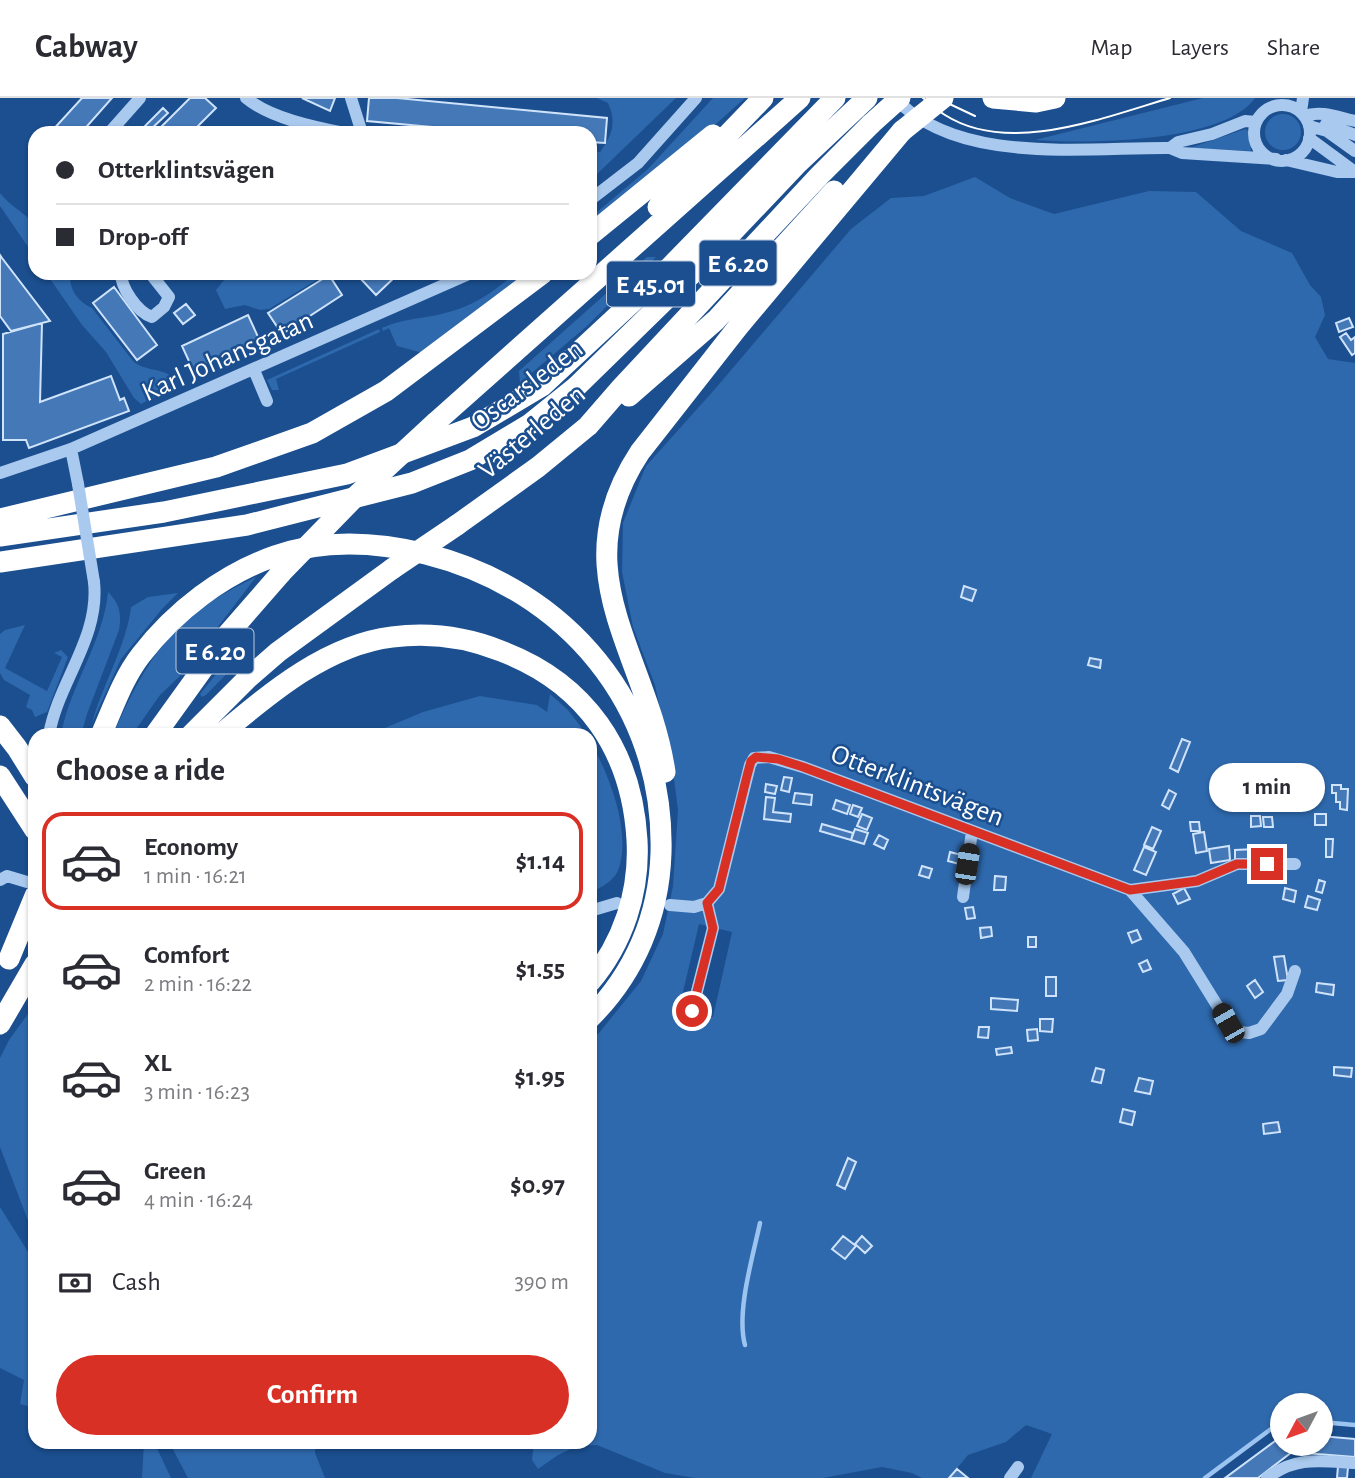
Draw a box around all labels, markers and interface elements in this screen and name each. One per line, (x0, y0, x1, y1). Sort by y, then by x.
text: Cabway (35, 31, 138, 64)
text: Map (1090, 36, 1132, 60)
text: Layers (1170, 36, 1229, 60)
text: Share (1267, 36, 1320, 60)
text: Otterklintsvägen (98, 157, 275, 183)
text: Drop-off (98, 224, 187, 250)
road number: E 6.20 (700, 240, 776, 286)
road number: E 45.01 (607, 262, 695, 307)
street label: Karl Johansgatan (138, 307, 318, 407)
street label: Oscarsleden (466, 335, 588, 437)
street label: Västerleden (474, 380, 591, 485)
road number: E 6.20 (176, 628, 254, 674)
street label: Otterklintsvägen (827, 740, 1008, 832)
text: Choose a ride (56, 754, 225, 786)
callout: 1 min (1209, 762, 1325, 812)
text: 1 min (1243, 776, 1291, 799)
icon: car (60, 830, 123, 893)
text: Economy (144, 834, 238, 860)
car (954, 842, 981, 886)
text: $1.14 (516, 848, 565, 874)
route end (1251, 848, 1283, 880)
text: 1 min · 16:21 (144, 865, 247, 888)
icon: car (60, 938, 123, 1001)
text: Comfort (144, 942, 229, 968)
text: $1.55 (516, 956, 565, 982)
text: 2 min · 16:22 (144, 973, 252, 996)
route start (676, 995, 708, 1027)
car (1209, 1000, 1248, 1046)
icon: car (60, 1046, 123, 1109)
text: XL (144, 1050, 171, 1076)
text: $1.95 (514, 1064, 565, 1090)
text: 3 min · 16:23 (144, 1081, 250, 1104)
icon: car (60, 1154, 123, 1217)
text: Green (144, 1158, 206, 1184)
text: $0.97 (510, 1172, 565, 1198)
text: 4 min · 16:24 (144, 1189, 253, 1212)
icon: cash (56, 1264, 94, 1302)
text: Cash (112, 1269, 161, 1295)
text: 390 m (514, 1271, 569, 1294)
button: Confirm (56, 1355, 569, 1435)
north arrow (1270, 1393, 1334, 1456)
map controls (1270, 1393, 1333, 1456)

